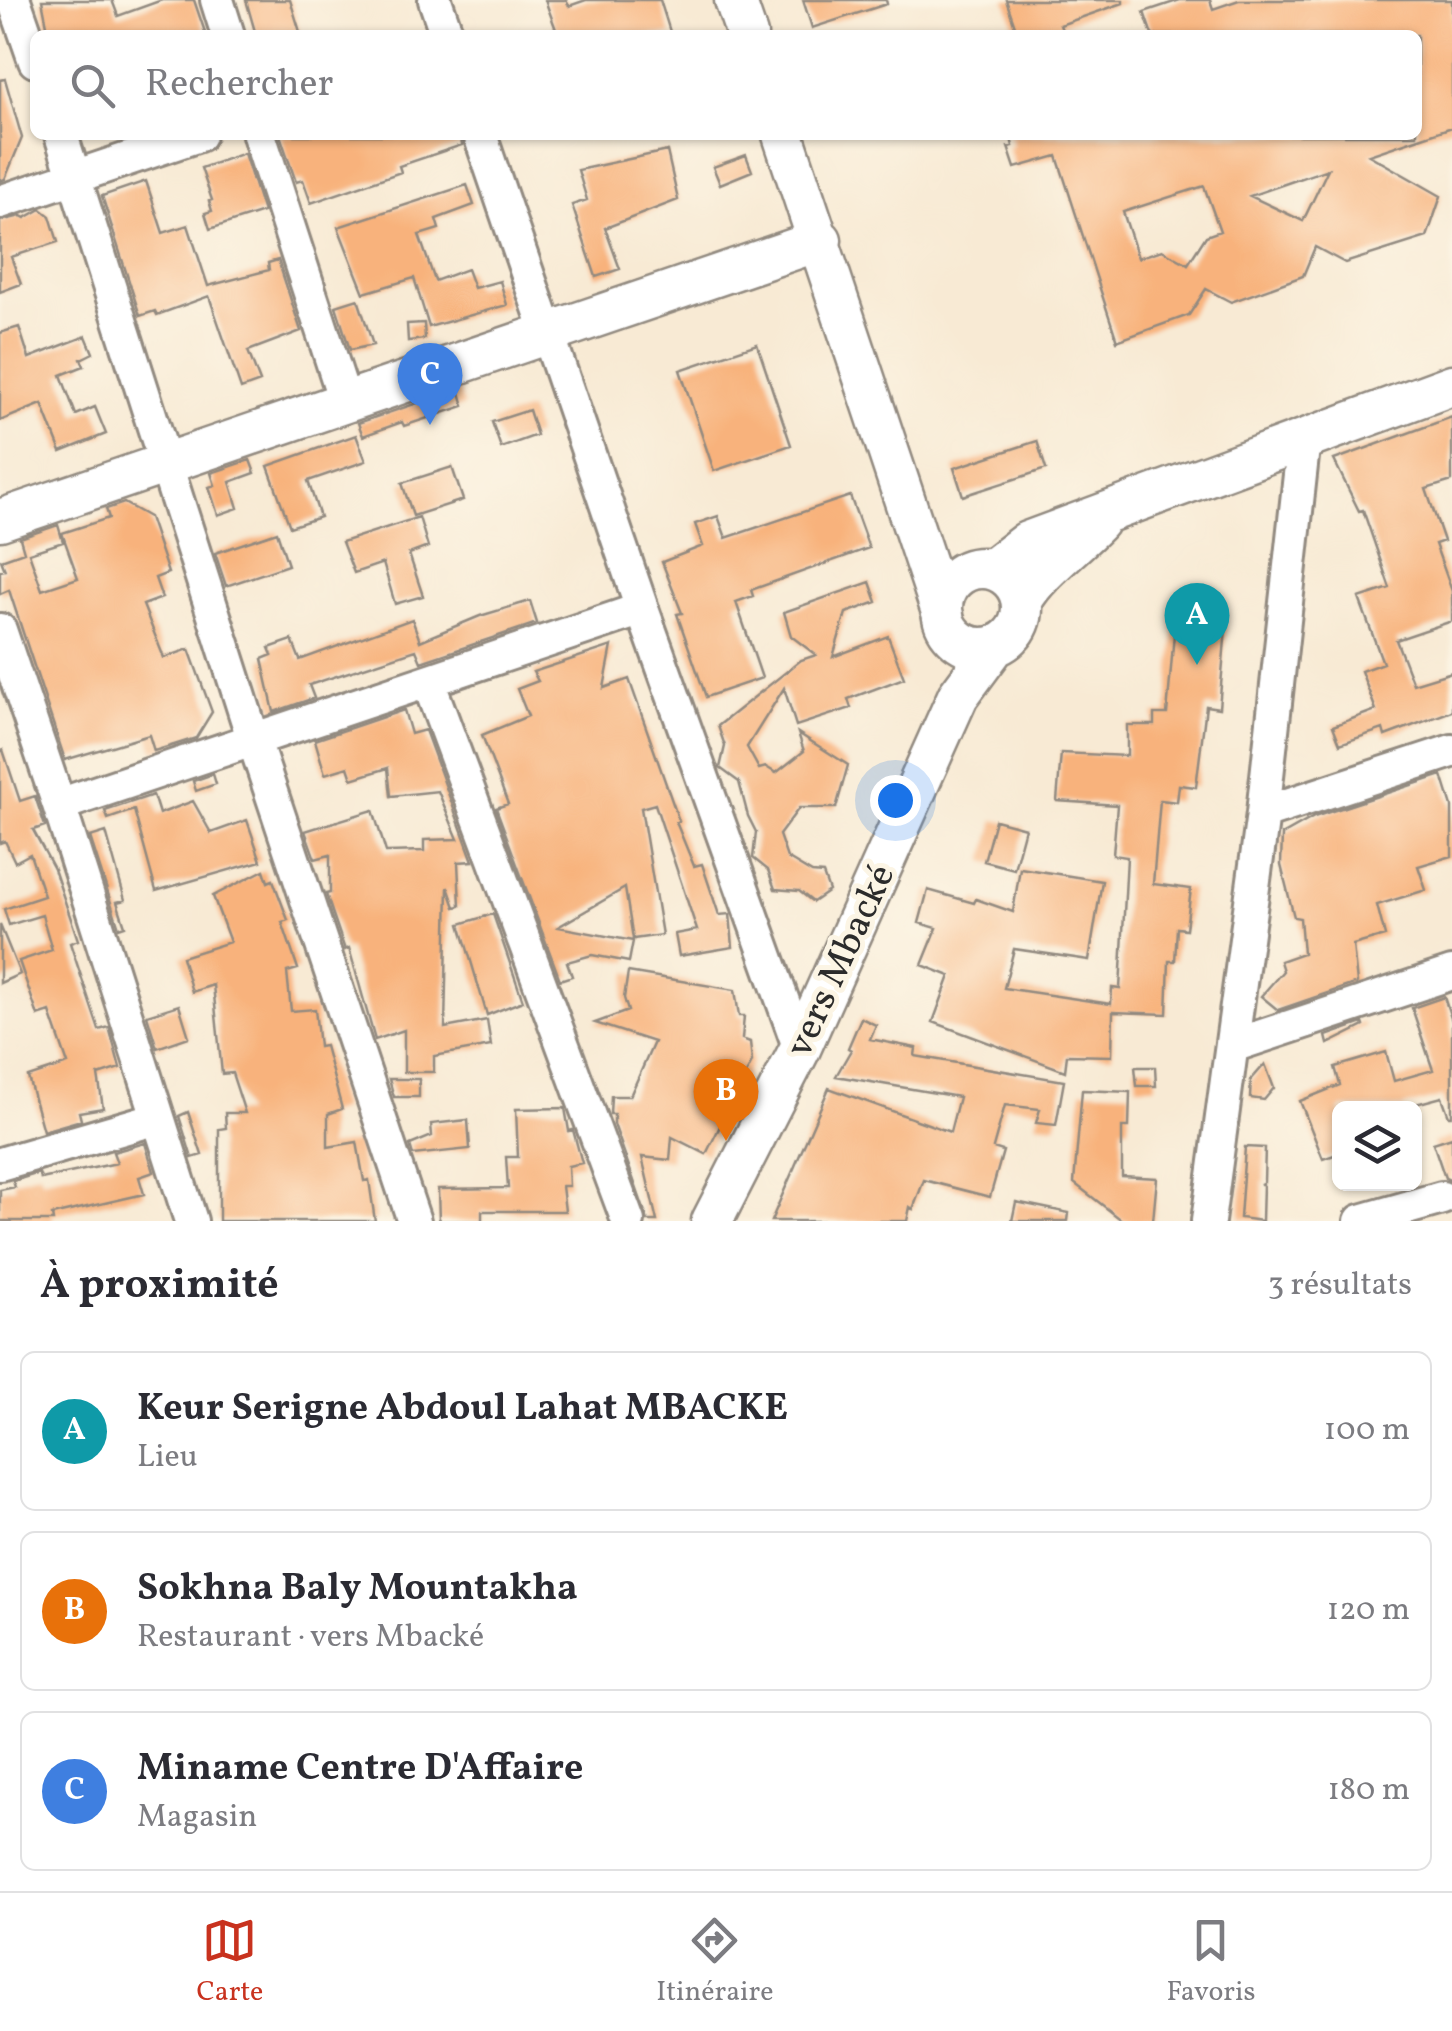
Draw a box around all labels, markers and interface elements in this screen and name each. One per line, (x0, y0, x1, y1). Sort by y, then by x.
search box (30, 30, 1422, 140)
icon: search (65, 58, 120, 113)
text: Rechercher (145, 59, 333, 112)
pin: C (398, 342, 462, 425)
pin: A (1164, 582, 1230, 665)
your location (870, 775, 921, 826)
street label: vers Mbacké (774, 857, 910, 1066)
pin: B (694, 1058, 758, 1141)
map controls (1332, 1101, 1422, 1191)
button: layers (1332, 1101, 1422, 1191)
text: À proximité (40, 1257, 279, 1316)
text: 3 résultats (1268, 1264, 1412, 1308)
text: Keur Serigne Abdoul Lahat MBACKE (137, 1383, 788, 1436)
text: A (63, 1409, 86, 1453)
text: 100 m (1324, 1409, 1410, 1453)
text: Lieu (137, 1436, 198, 1480)
text: Sokhna Baly Mountakha (137, 1563, 578, 1616)
text: B (64, 1589, 85, 1633)
text: 120 m (1327, 1589, 1410, 1633)
text: Restaurant · vers Mbacké (137, 1616, 484, 1660)
text: Miname Centre D'Affaire (137, 1743, 583, 1796)
text: C (64, 1769, 85, 1813)
text: 180 m (1327, 1769, 1410, 1813)
text: Magasin (137, 1796, 257, 1840)
tab: Carte (196, 1913, 263, 2012)
tab: Itinéraire (656, 1913, 774, 2012)
tab: Favoris (1167, 1913, 1255, 2012)

